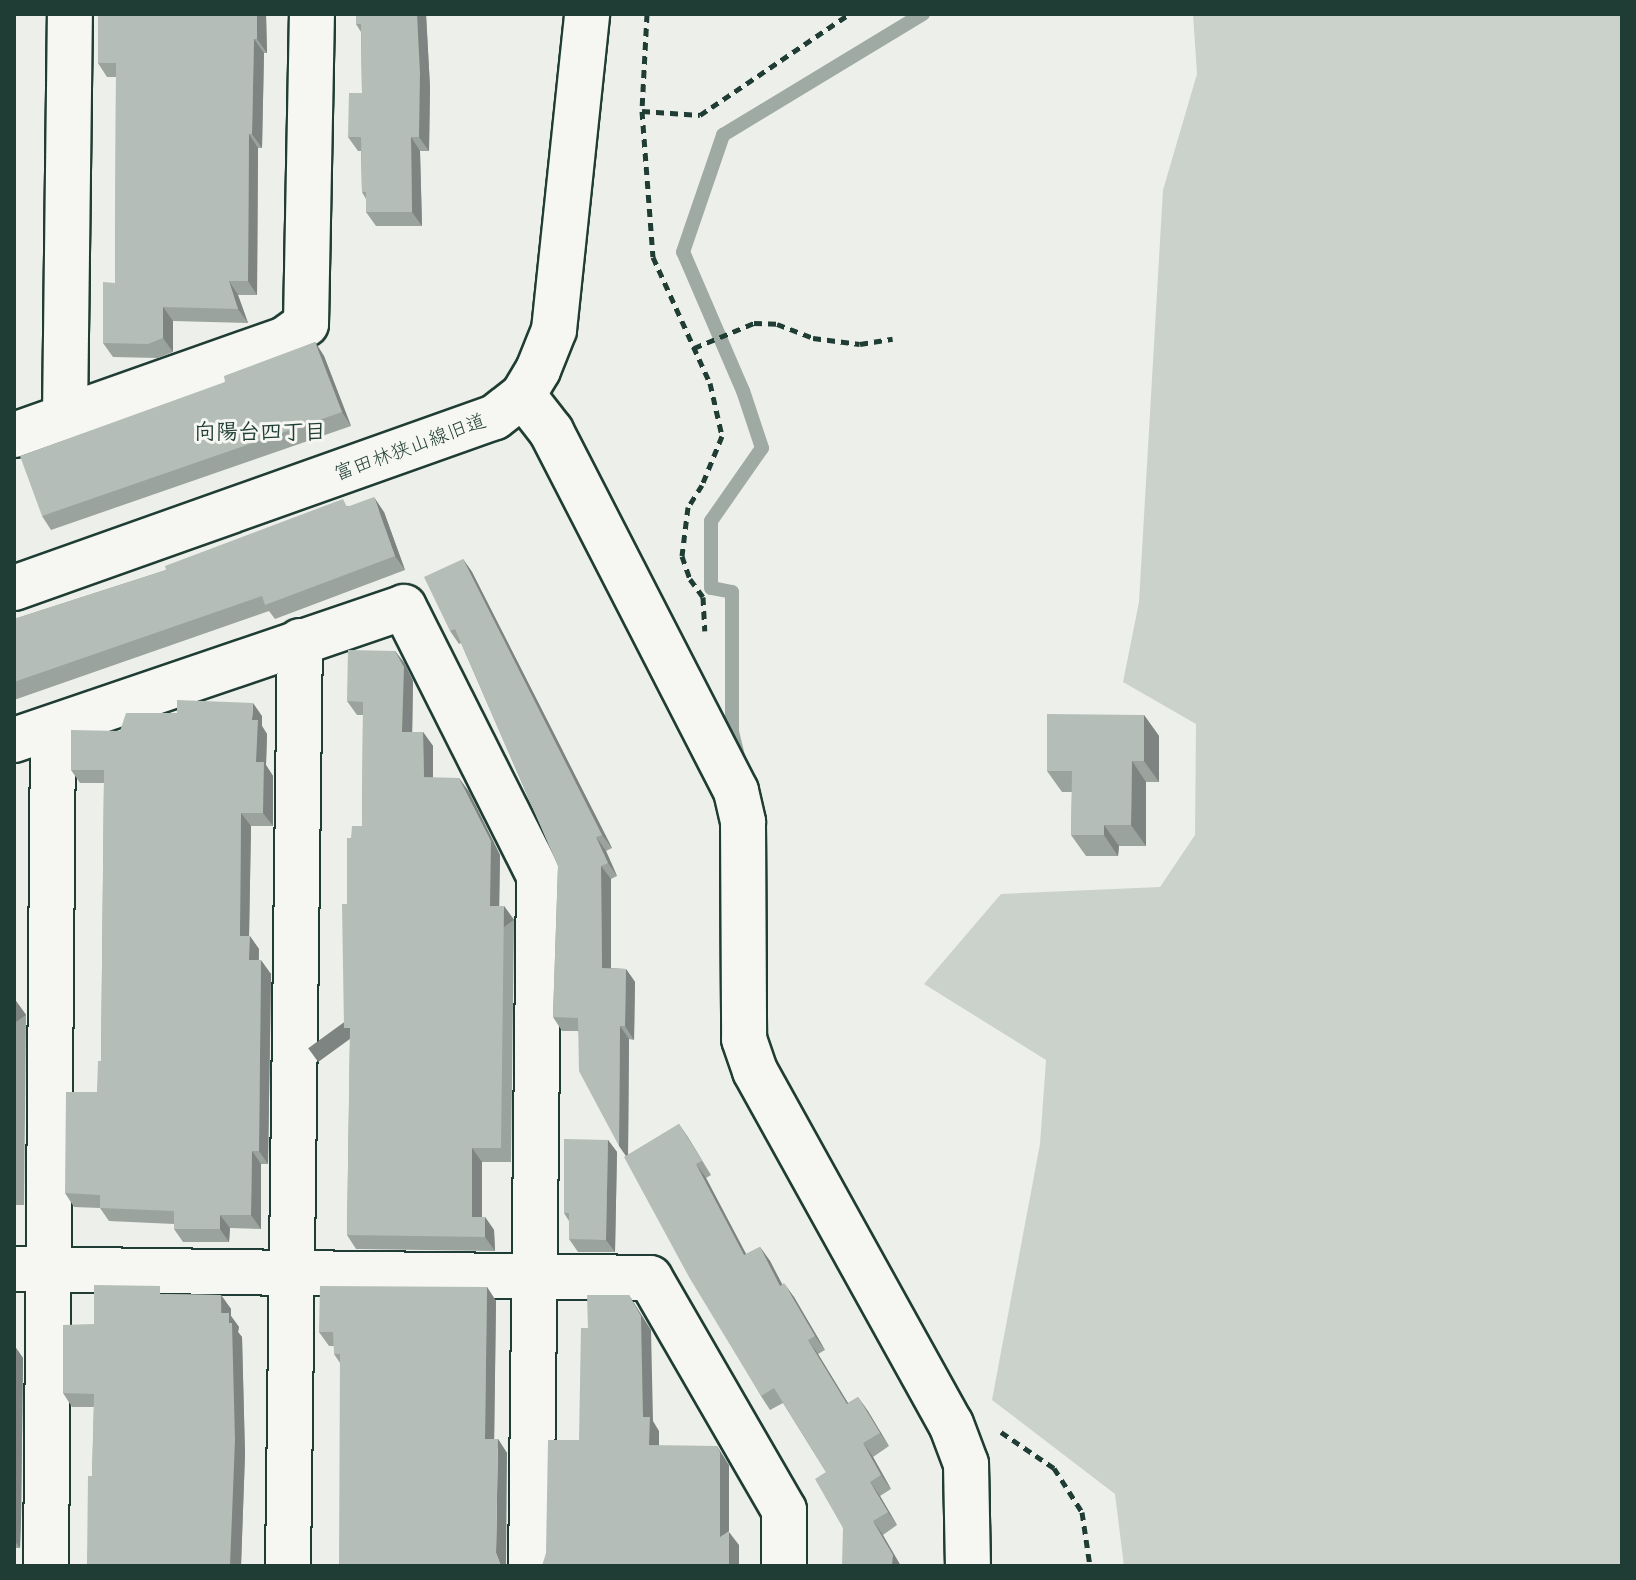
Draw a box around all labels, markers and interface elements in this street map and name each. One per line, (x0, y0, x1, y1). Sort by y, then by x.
street label: 富田林狭山線旧道 (331, 408, 489, 486)
district label: 向陽台四丁目 (194, 419, 326, 445)

